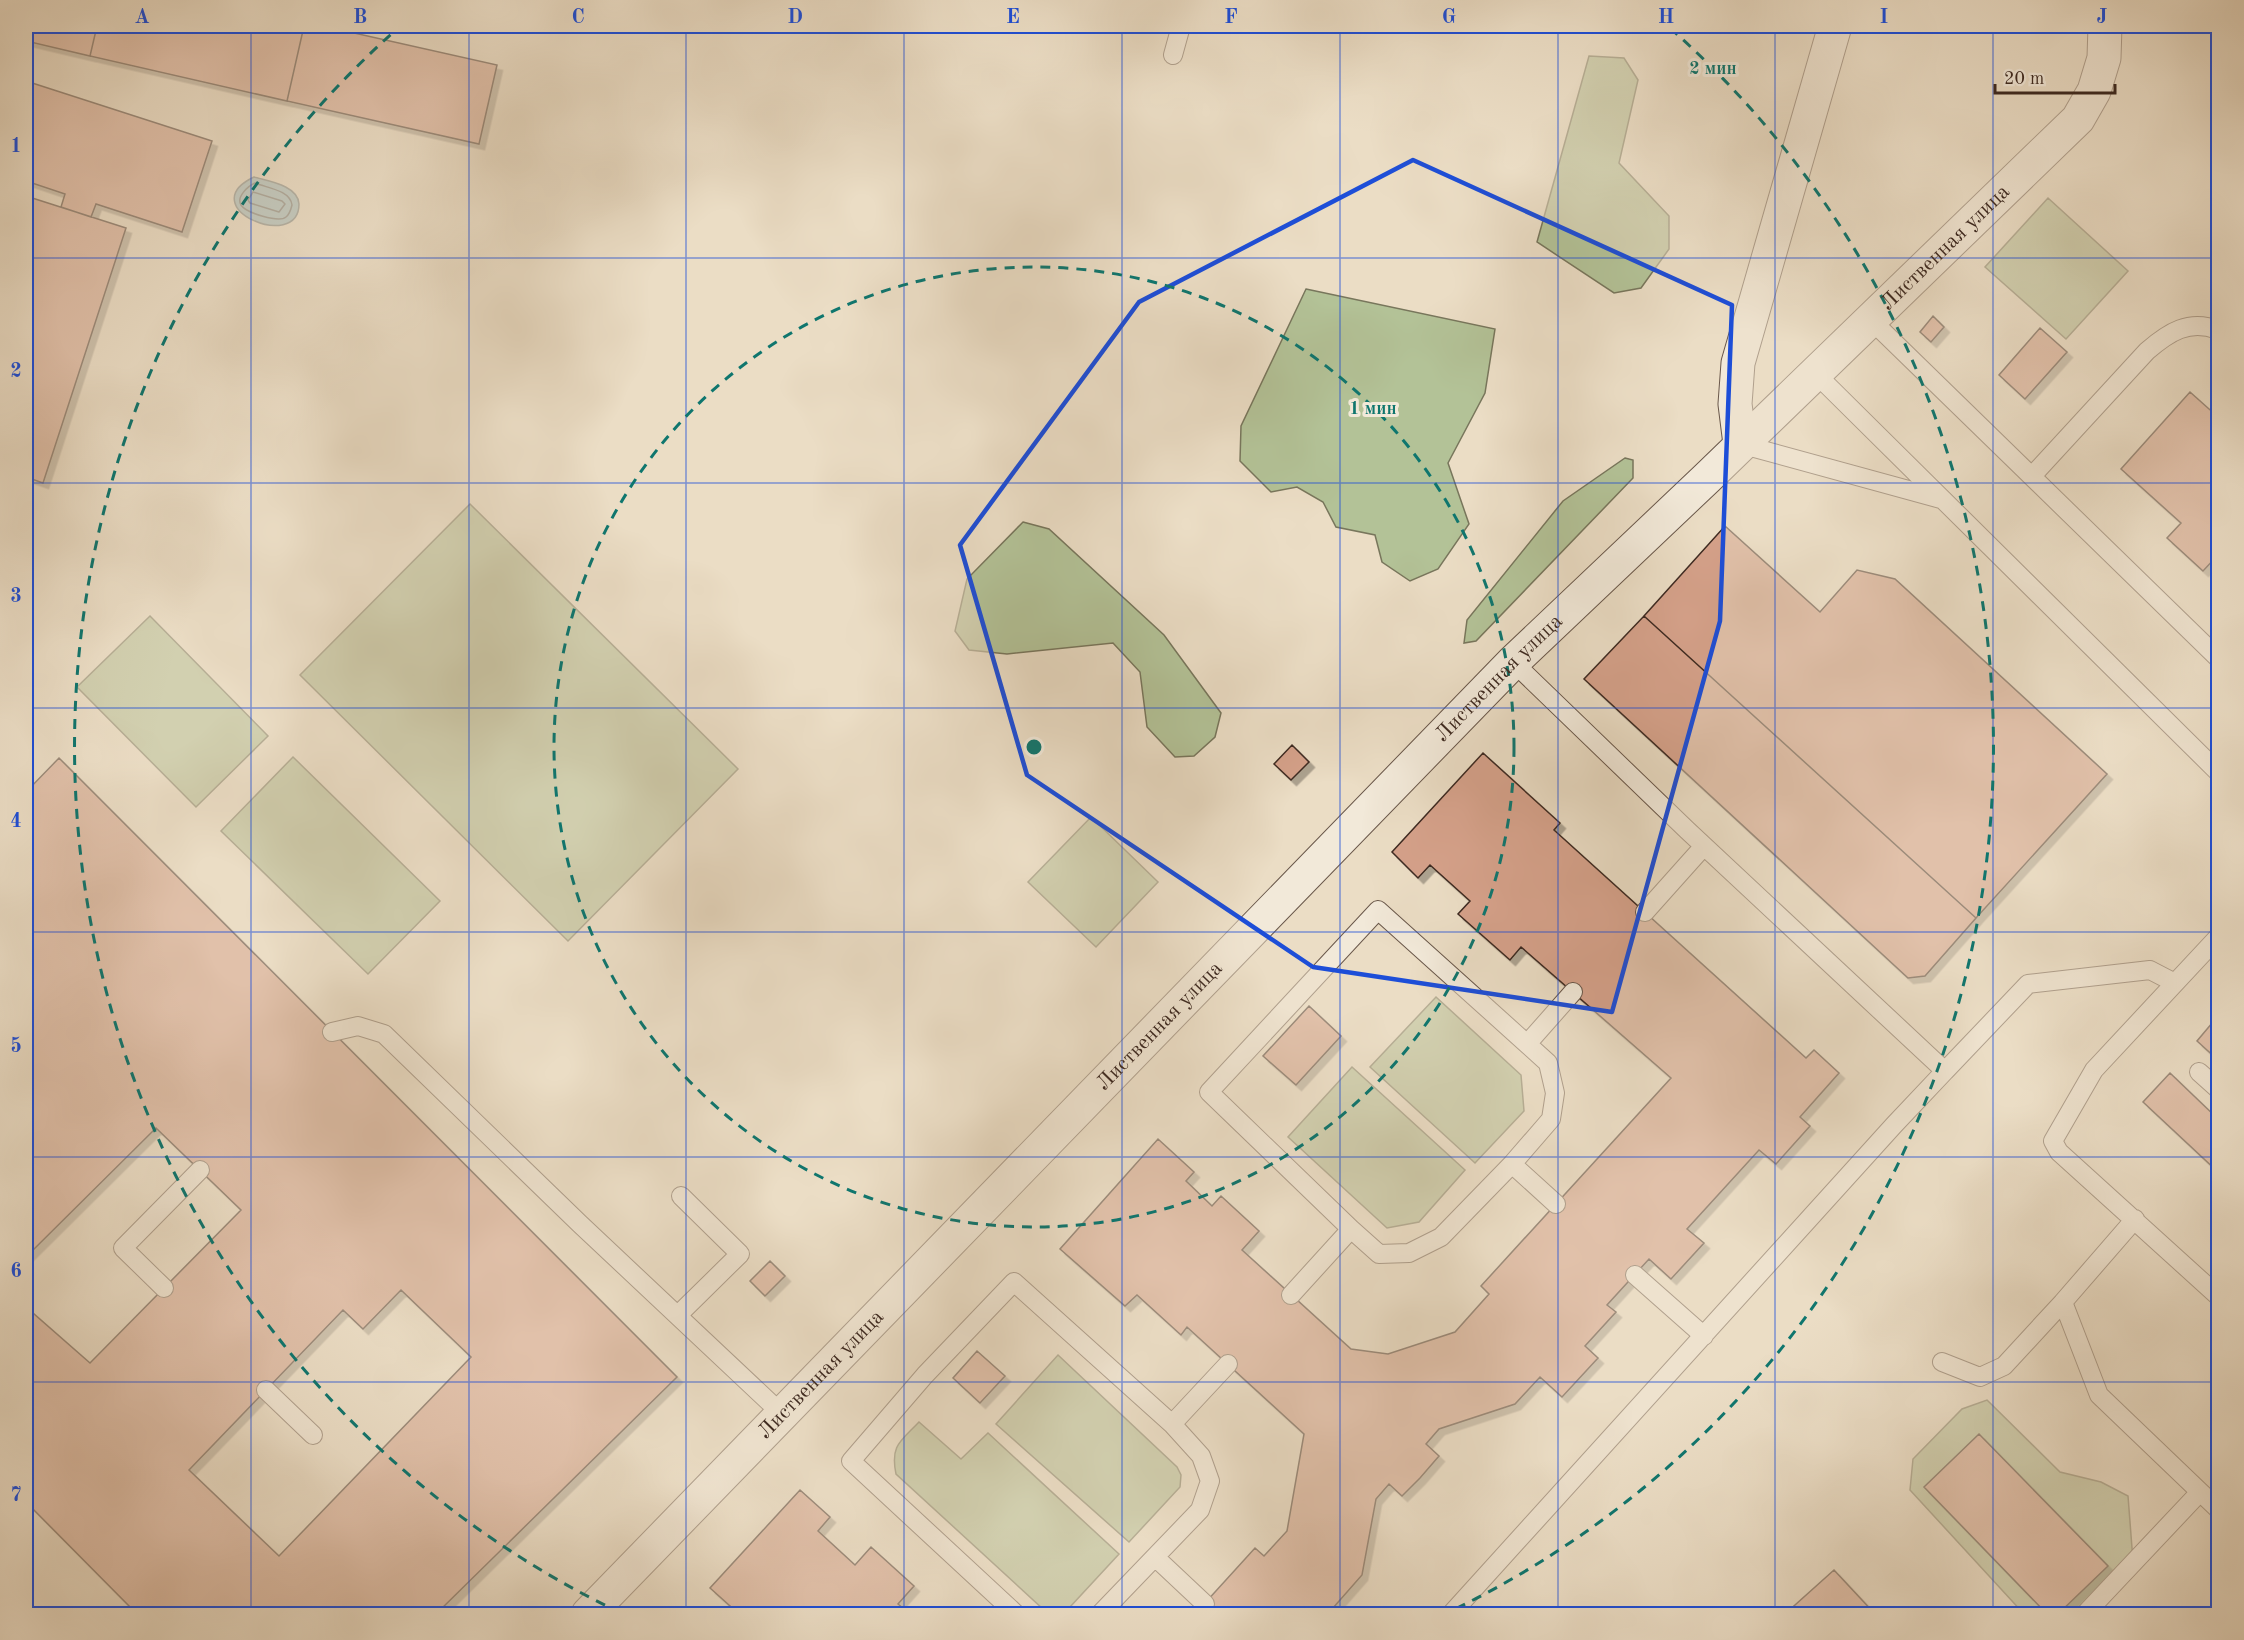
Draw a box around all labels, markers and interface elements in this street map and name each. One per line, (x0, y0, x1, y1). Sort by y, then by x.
text: A (134, 8, 150, 28)
text: B (353, 8, 367, 28)
text: C (571, 8, 585, 28)
text: D (787, 8, 803, 28)
text: E (1006, 8, 1020, 28)
text: F (1224, 8, 1238, 28)
text: G (1442, 8, 1456, 28)
text: H (1658, 8, 1674, 28)
text: I (1880, 8, 1888, 28)
text: J (2097, 8, 2108, 28)
scale bar (1995, 57, 2115, 95)
text: 2 мин (1689, 60, 1737, 78)
text: 20 m (2004, 70, 2044, 88)
text: 1 (10, 137, 22, 157)
street label: Лиственная улица (1876, 181, 2014, 314)
text: 2 (10, 362, 22, 382)
text: 1 мин (1349, 400, 1397, 418)
text: 3 (10, 587, 22, 607)
street label: Лиственная улица (1431, 610, 1567, 746)
centre of rings (1024, 737, 1044, 757)
text: 4 (10, 812, 22, 832)
street label: Лиственная улица (1092, 957, 1226, 1094)
text: 5 (10, 1036, 22, 1057)
text: 6 (10, 1262, 22, 1282)
street label: Лиственная улица (754, 1306, 888, 1443)
text: 7 (10, 1486, 22, 1506)

